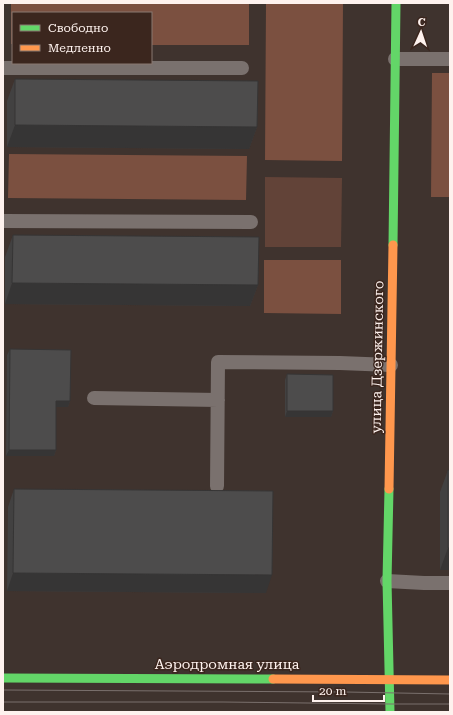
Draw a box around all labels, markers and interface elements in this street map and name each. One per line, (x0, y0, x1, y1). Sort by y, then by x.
legend (12, 12, 152, 64)
north arrow (401, 12, 441, 52)
text: С (417, 16, 426, 29)
text: Свободно (48, 21, 108, 35)
text: Медленно (48, 41, 111, 55)
street label: улица Дзержинского (368, 280, 386, 434)
street label: Аэродромная улица (155, 656, 300, 672)
scale bar (313, 677, 384, 703)
text: 20 m (319, 684, 346, 698)

